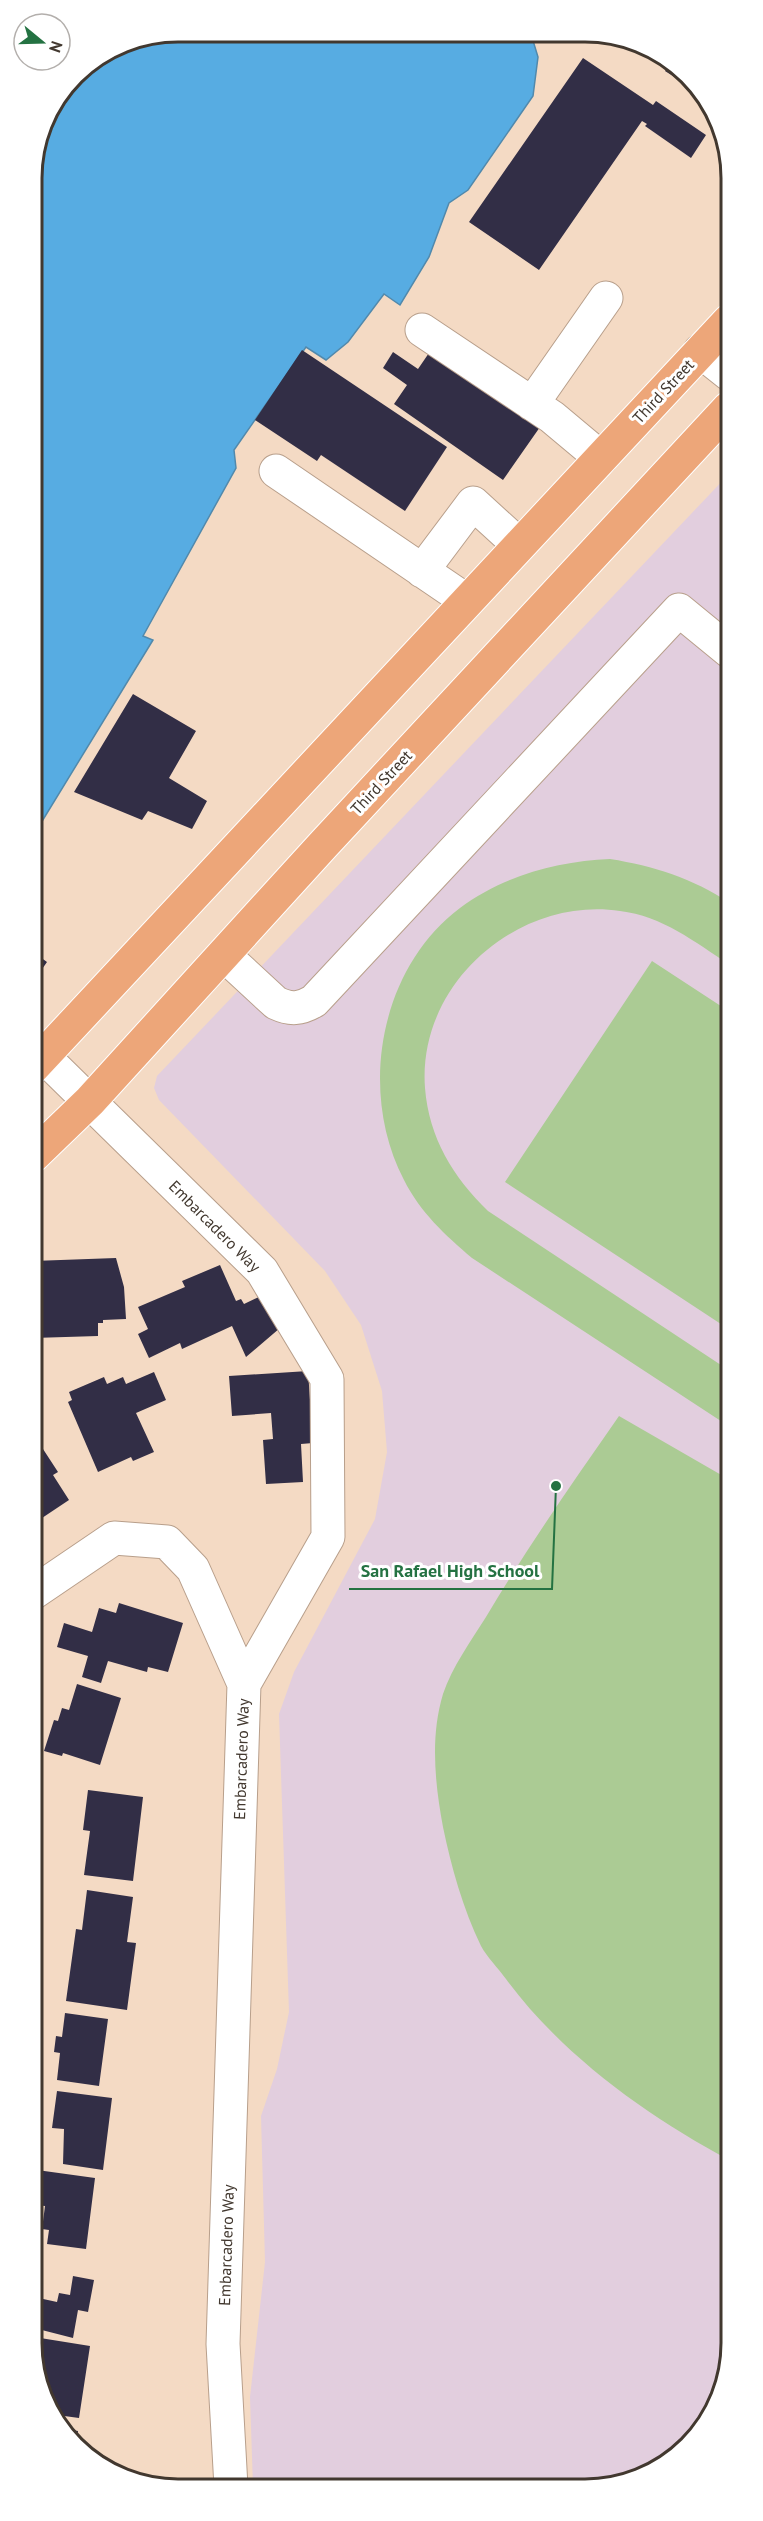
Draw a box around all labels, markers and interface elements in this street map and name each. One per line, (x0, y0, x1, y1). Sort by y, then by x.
north arrow (12, 12, 72, 72)
text: N (45, 39, 67, 55)
street label: Third Street (628, 354, 698, 427)
street label: Third Street (346, 745, 416, 818)
street label: Embarcadero Way (165, 1176, 265, 1276)
callout: San Rafael High School (349, 1553, 552, 1589)
text: San Rafael High School (361, 1559, 540, 1582)
street label: Embarcadero Way (229, 1697, 253, 1820)
street label: Embarcadero Way (214, 2183, 238, 2306)

